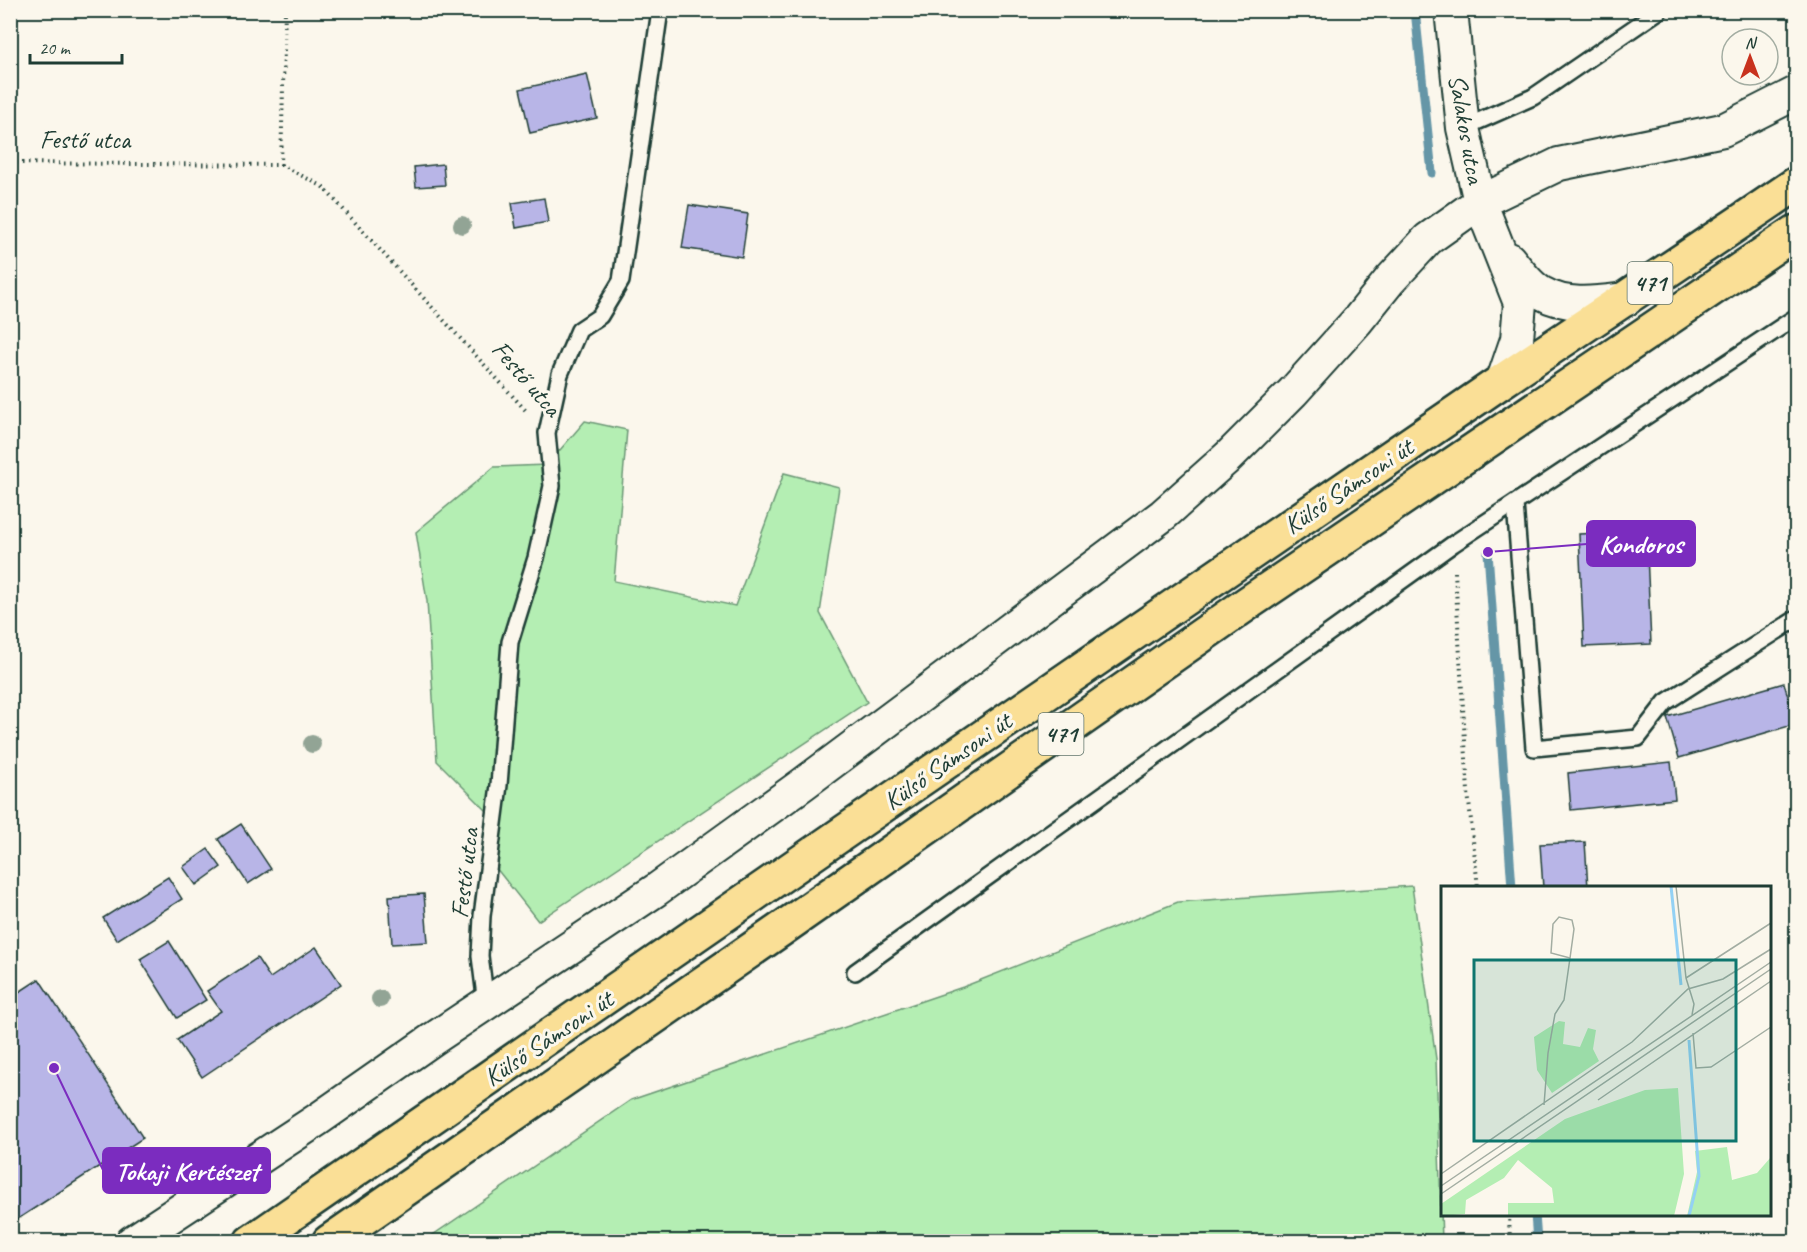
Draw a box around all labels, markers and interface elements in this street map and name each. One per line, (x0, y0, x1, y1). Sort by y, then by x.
scale bar (30, 27, 122, 65)
north arrow (1720, 27, 1780, 87)
text: N (1745, 33, 1758, 53)
text: 20 m (39, 37, 72, 59)
street label: Salakos utca (1441, 72, 1493, 188)
street label: Festő utca (40, 123, 132, 156)
road number: 471 (1628, 262, 1672, 304)
street label: Festő utca (484, 333, 570, 425)
street label: Külső Sámsoni út (1277, 430, 1421, 542)
callout: Kondoros (1587, 521, 1695, 566)
text: Kondoros (1599, 527, 1686, 561)
street label: Külső Sámsoni út (877, 704, 1020, 818)
road number: 471 (1038, 713, 1084, 755)
street label: Festő utca (443, 825, 487, 920)
inset map (1441, 886, 1771, 1216)
street label: Külső Sámsoni út (477, 982, 621, 1094)
callout: Tokaji Kertészet (103, 1148, 270, 1193)
text: Tokaji Kertészet (115, 1154, 263, 1188)

